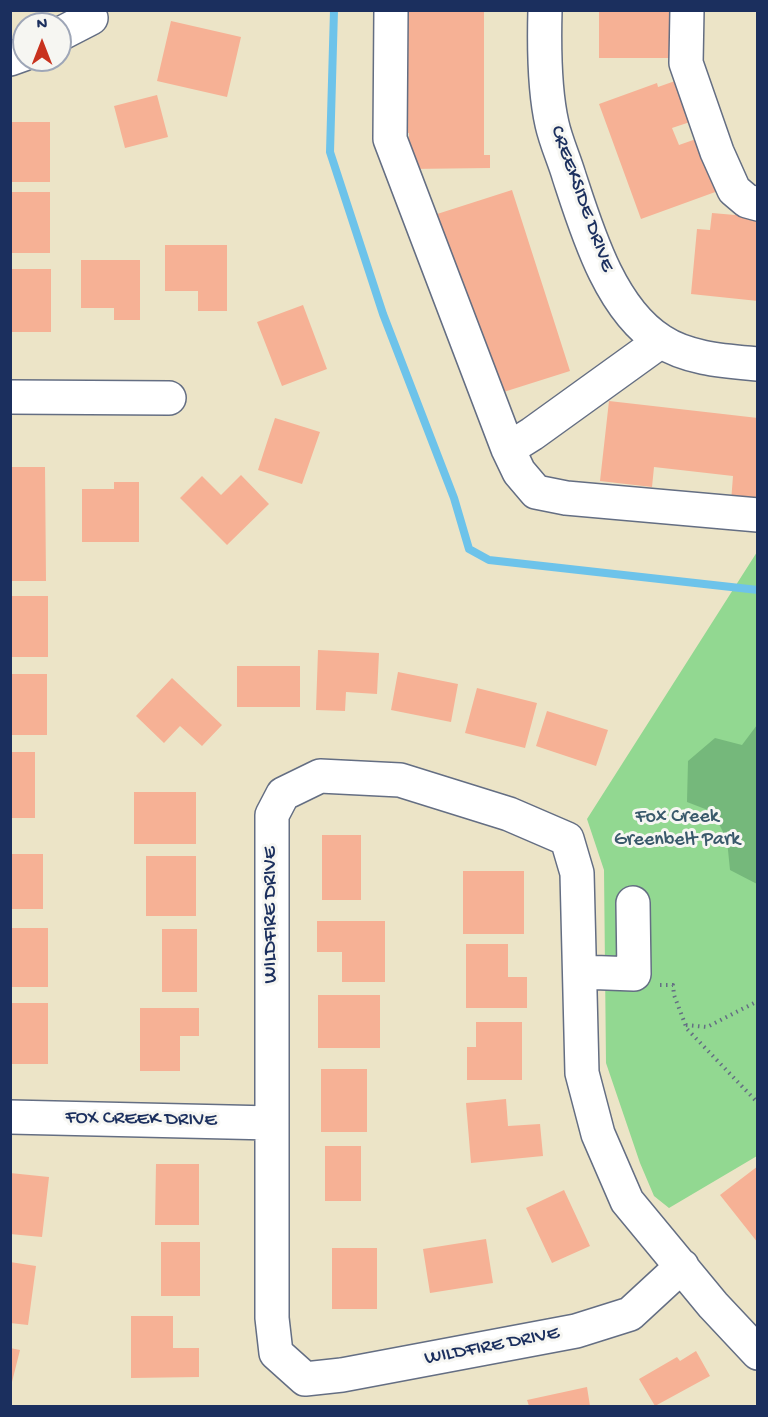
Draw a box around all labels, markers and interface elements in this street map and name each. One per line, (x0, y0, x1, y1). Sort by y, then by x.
north arrow (12, 12, 72, 72)
text: N (37, 16, 47, 35)
street label: CREEKSIDE DRIVE (543, 123, 619, 275)
park label: Fox Creek Greenbelt Park (614, 806, 740, 853)
street label: WILDFIRE DRIVE (260, 847, 284, 983)
street label: FOX CREEK DRIVE (65, 1107, 217, 1133)
street label: WILDFIRE DRIVE (423, 1322, 561, 1372)

